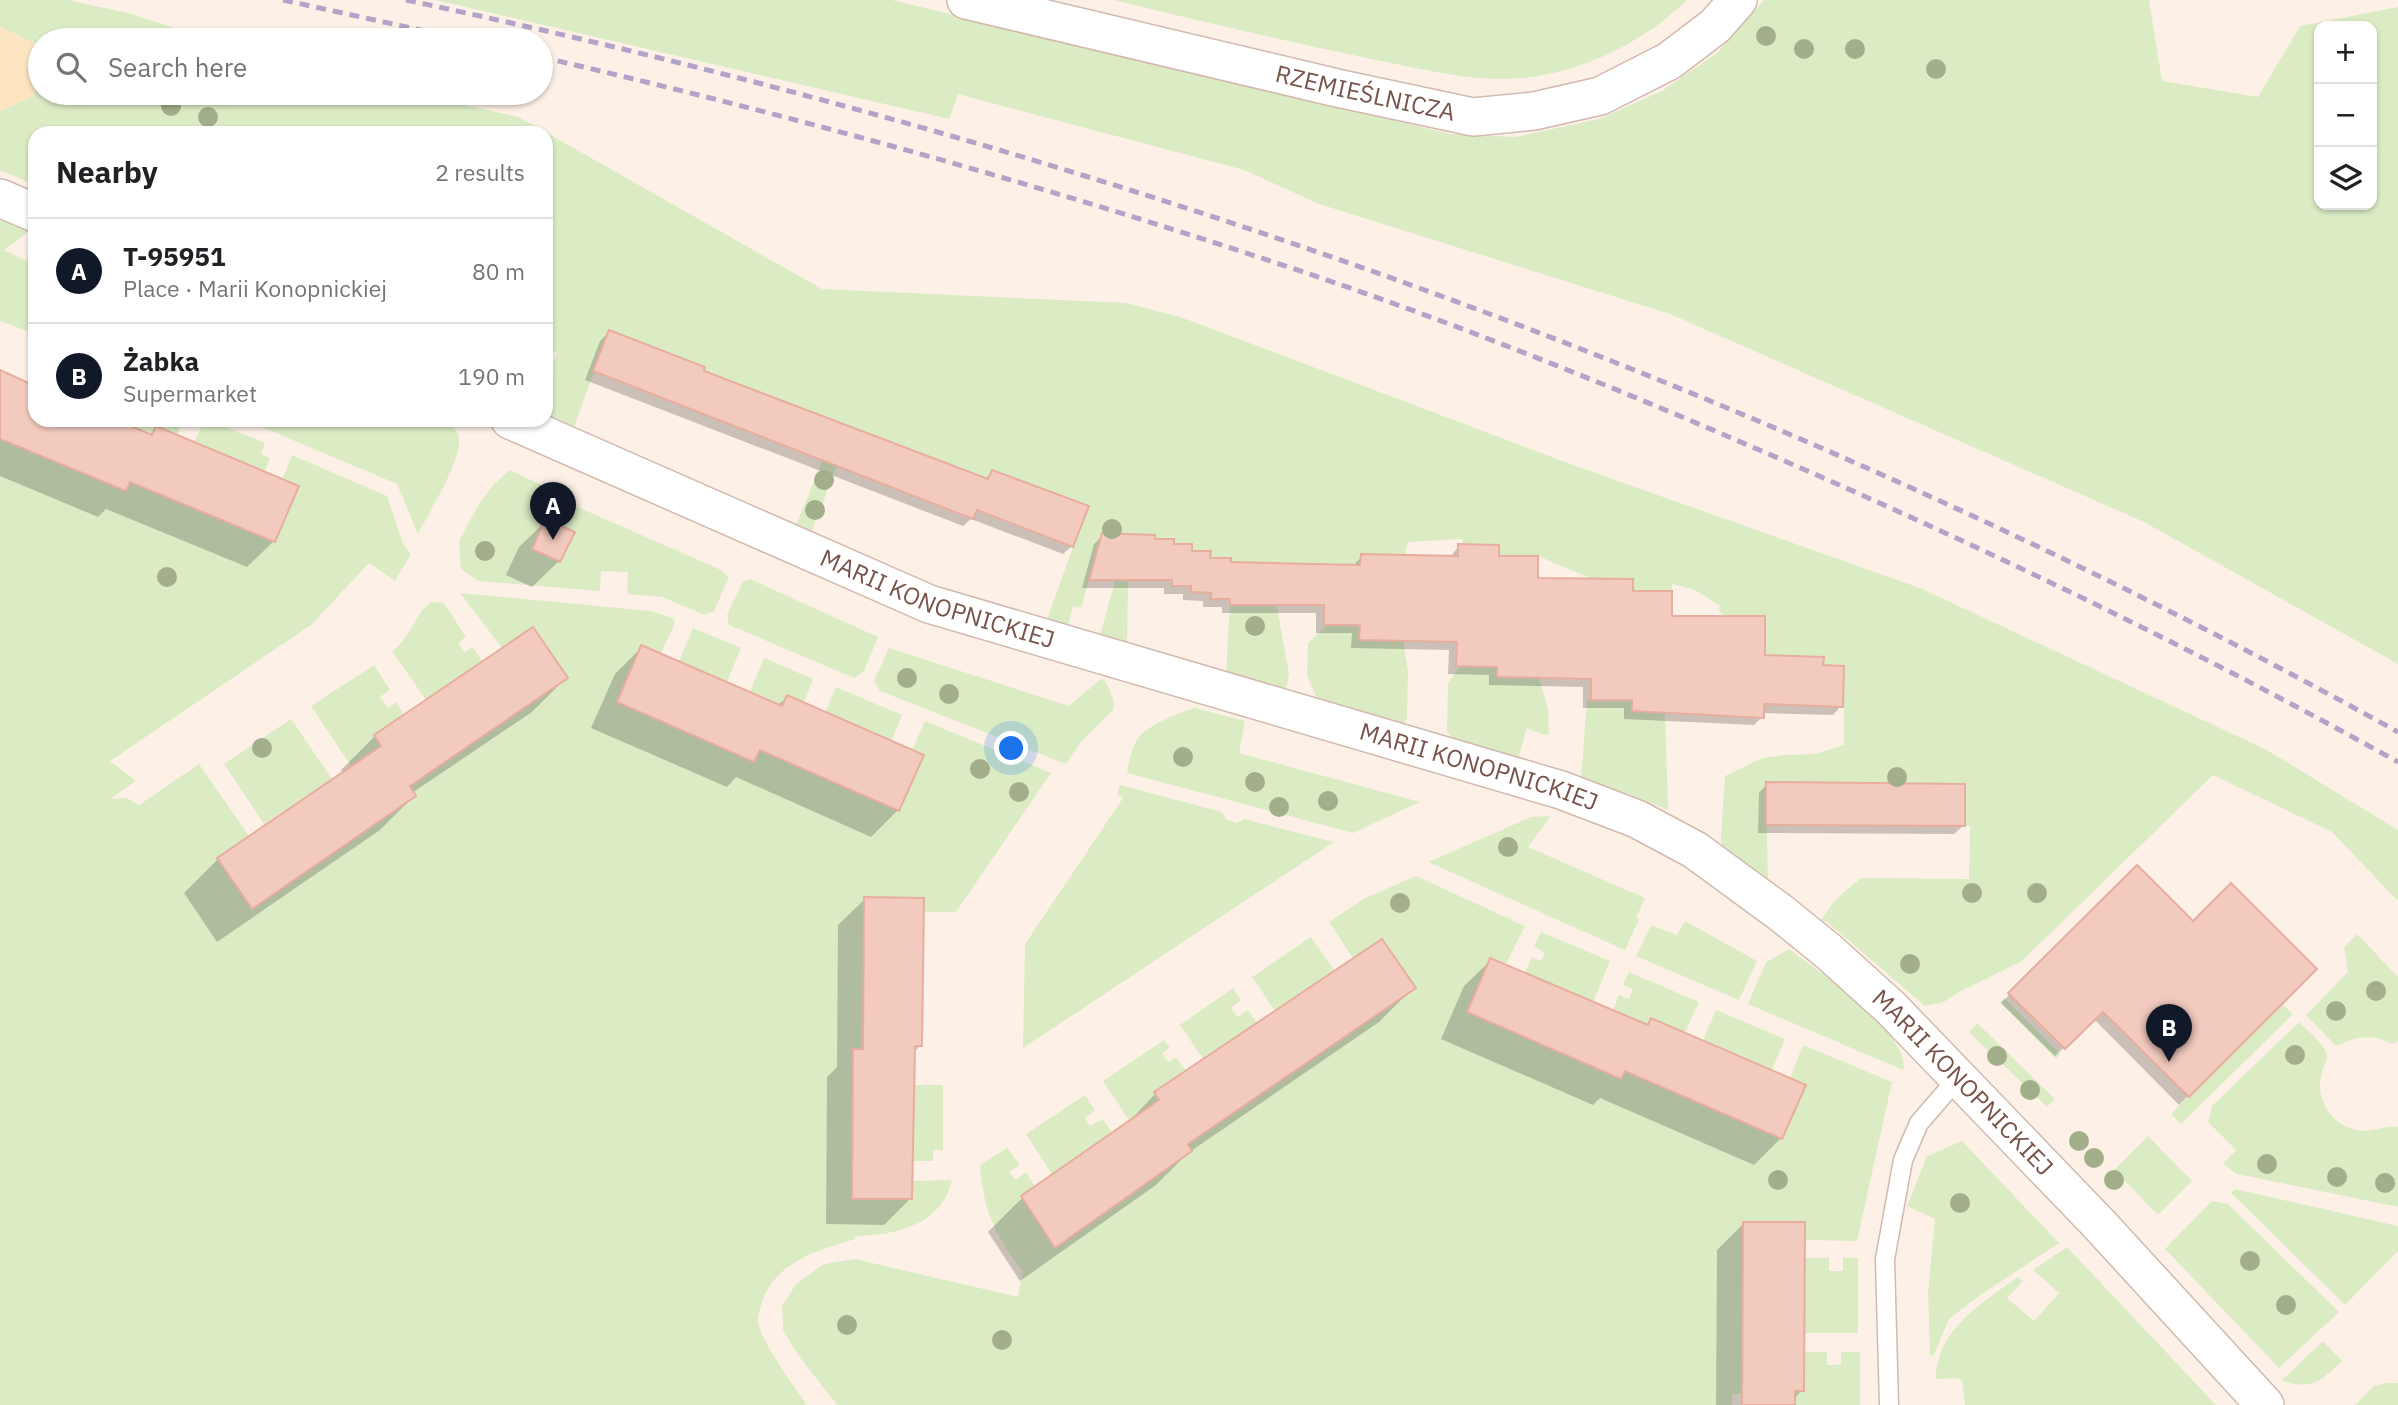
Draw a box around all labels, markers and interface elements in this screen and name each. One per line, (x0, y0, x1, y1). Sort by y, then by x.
map controls (2314, 21, 2377, 210)
button: + (2314, 21, 2377, 84)
search box (28, 28, 553, 105)
icon: search (52, 48, 90, 86)
text: Search here (108, 50, 247, 84)
street label: RZEMIEŚLNICZA (1272, 57, 1458, 128)
button: − (2314, 84, 2377, 147)
button: layers (2314, 147, 2377, 210)
text: Nearby (56, 152, 158, 191)
text: 2 results (435, 157, 525, 187)
text: T-95951 (123, 239, 226, 273)
text: A (71, 256, 87, 286)
text: 80 m (472, 256, 525, 286)
text: Place · Marii Konopnickiej (123, 273, 387, 303)
text: Żabka (123, 344, 199, 378)
text: B (71, 361, 87, 391)
text: 190 m (458, 361, 525, 391)
text: Supermarket (123, 378, 257, 408)
pin: A (530, 482, 576, 540)
street label: MARII KONOPNICKIEJ (816, 541, 1059, 655)
street label: MARII KONOPNICKIEJ (1356, 715, 1603, 818)
your location (994, 731, 1028, 765)
street label: MARII KONOPNICKIEJ (1866, 982, 2061, 1182)
pin: B (2146, 1004, 2192, 1062)

